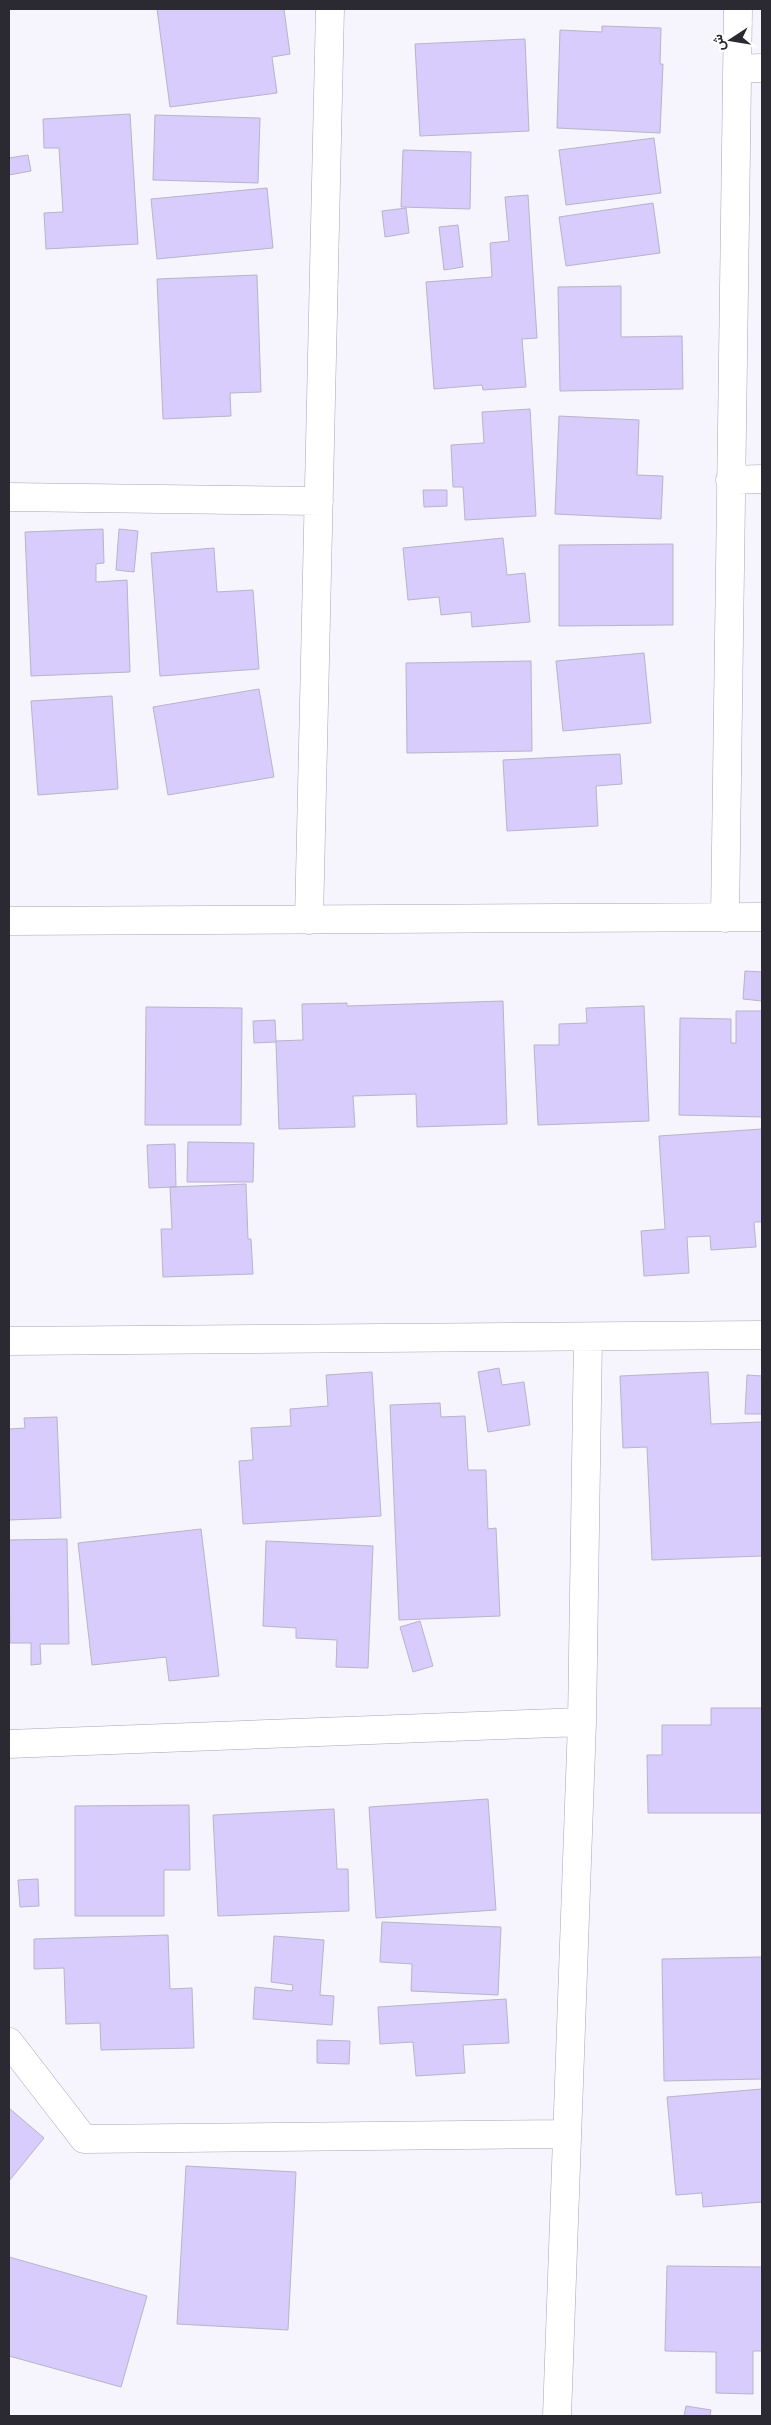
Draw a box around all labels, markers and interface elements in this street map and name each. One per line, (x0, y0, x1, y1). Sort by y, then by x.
north arrow (706, 15, 756, 65)
text: ش (708, 32, 729, 53)

